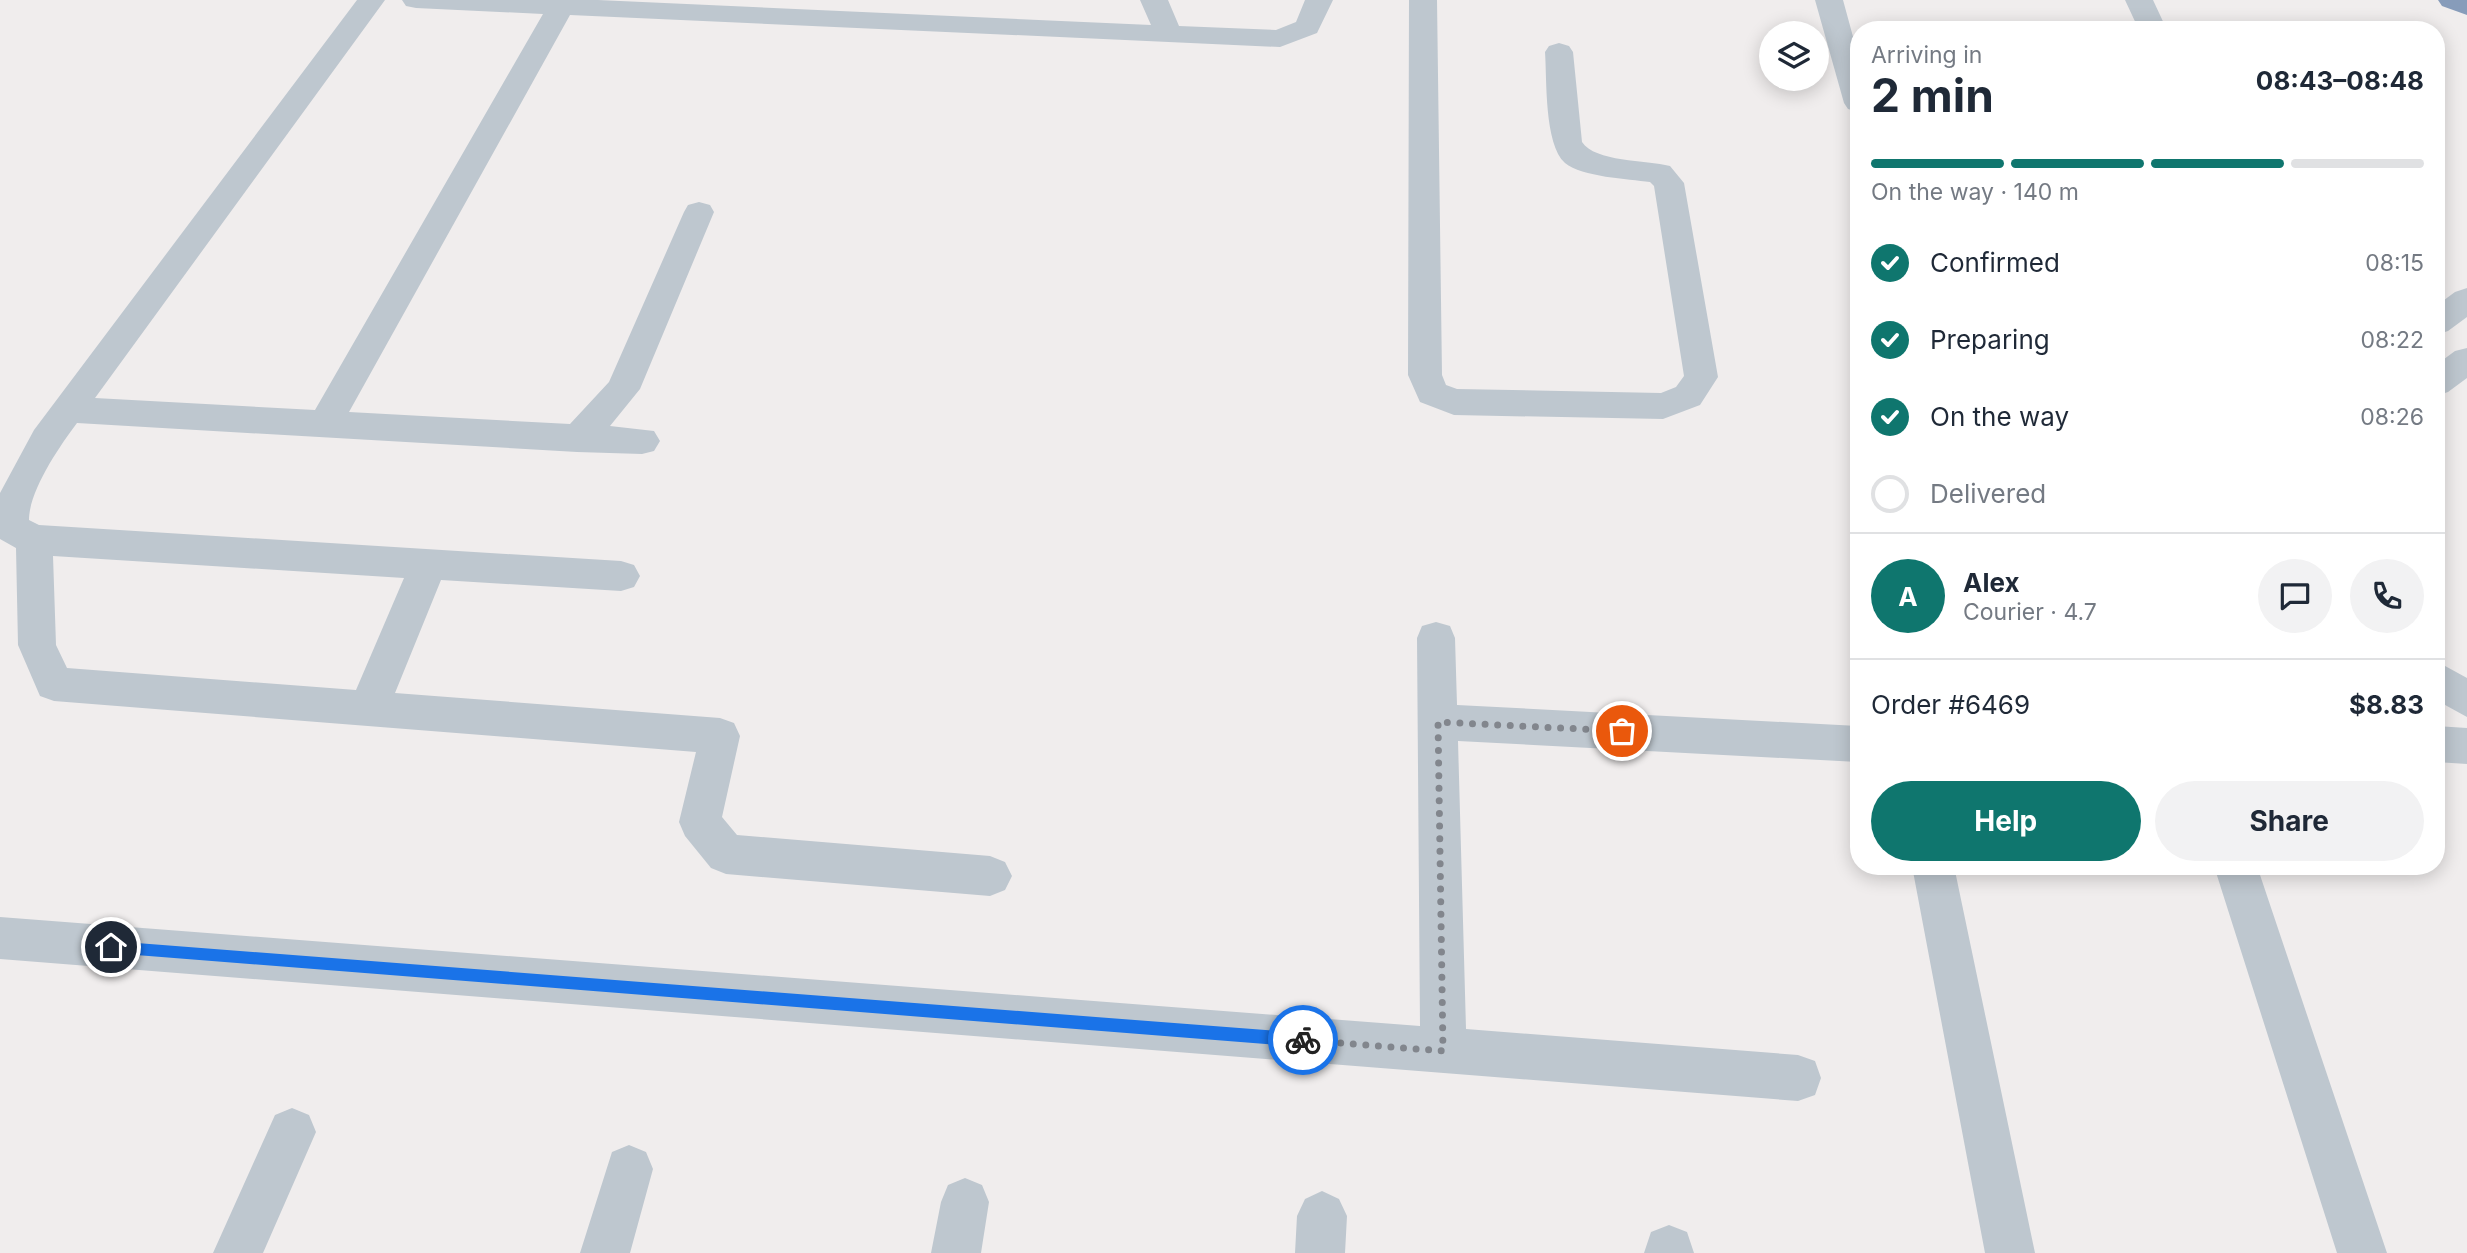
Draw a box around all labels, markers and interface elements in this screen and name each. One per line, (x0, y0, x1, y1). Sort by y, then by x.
map controls (1759, 21, 1829, 91)
button: layers (1759, 21, 1829, 91)
text: Arriving in (1871, 41, 1982, 69)
text: 08:43–08:48 (2256, 65, 2424, 96)
text: 2 min (1871, 67, 1994, 123)
text: On the way · 140 m (1871, 178, 2079, 206)
icon: check (1871, 244, 1909, 282)
text: Confirmed (1930, 247, 2060, 278)
text: 08:15 (2365, 249, 2424, 277)
icon: check (1871, 321, 1909, 359)
text: Preparing (1930, 324, 2050, 355)
text: 08:22 (2361, 326, 2424, 354)
icon: check (1871, 398, 1909, 436)
text: On the way (1930, 401, 2069, 432)
text: 08:26 (2360, 403, 2424, 431)
text: Delivered (1930, 478, 2046, 509)
button: chat (2258, 559, 2332, 633)
button: phone (2350, 559, 2424, 633)
text: Alex (1963, 567, 2020, 598)
text: A (1898, 581, 1918, 612)
text: Courier · 4.7 (1963, 598, 2097, 626)
text: Order #6469 (1871, 689, 2030, 720)
text: $8.83 (2349, 689, 2424, 720)
pin (1592, 701, 1652, 761)
icon: bag (1603, 712, 1641, 750)
button: Help (1871, 781, 2141, 861)
button: Share (2155, 781, 2424, 861)
pin (81, 917, 141, 977)
icon: home (92, 928, 130, 966)
courier (1268, 1005, 1338, 1075)
icon: bike (1284, 1021, 1322, 1059)

